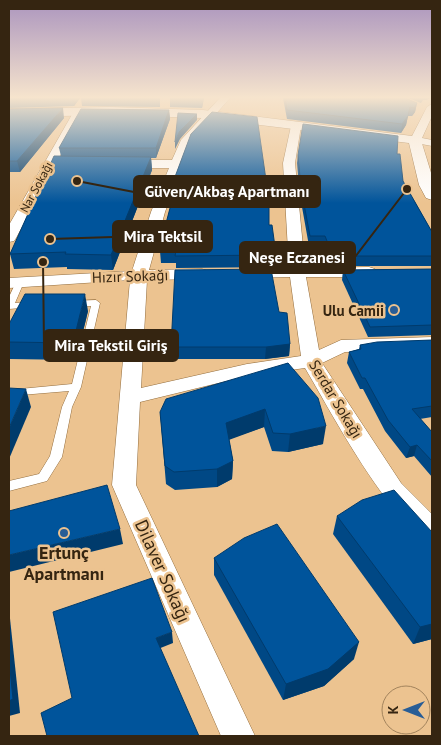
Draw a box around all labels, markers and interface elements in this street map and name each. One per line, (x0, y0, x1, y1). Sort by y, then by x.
street label: Nar Sokağı (16, 159, 56, 215)
callout: Güven/Akbaş Apartmanı (134, 176, 320, 207)
text: Güven/Akbaş Apartmanı (144, 181, 310, 201)
callout: Mira Tektsil (113, 221, 212, 252)
text: Mira Tektsil (124, 226, 203, 246)
callout: Neşe Eczanesi (240, 242, 355, 273)
text: Neşe Eczanesi (249, 247, 345, 267)
street label: Hızır Sokağı (91, 265, 169, 287)
place label: Ulu Camii (323, 301, 384, 320)
marker: Ulu Camii (388, 304, 400, 316)
callout: Mira Tekstil Giriş (44, 330, 178, 361)
text: Mira Tekstil Giriş (54, 335, 168, 355)
street label: Serdar Sokağı (305, 356, 367, 442)
street label: Dilaver Sokağı (130, 516, 196, 626)
marker: Ertunç Apartmanı (58, 527, 70, 539)
place label: Ertunç Apartmanı (24, 541, 104, 585)
north arrow (381, 685, 431, 735)
text: K (384, 705, 402, 714)

